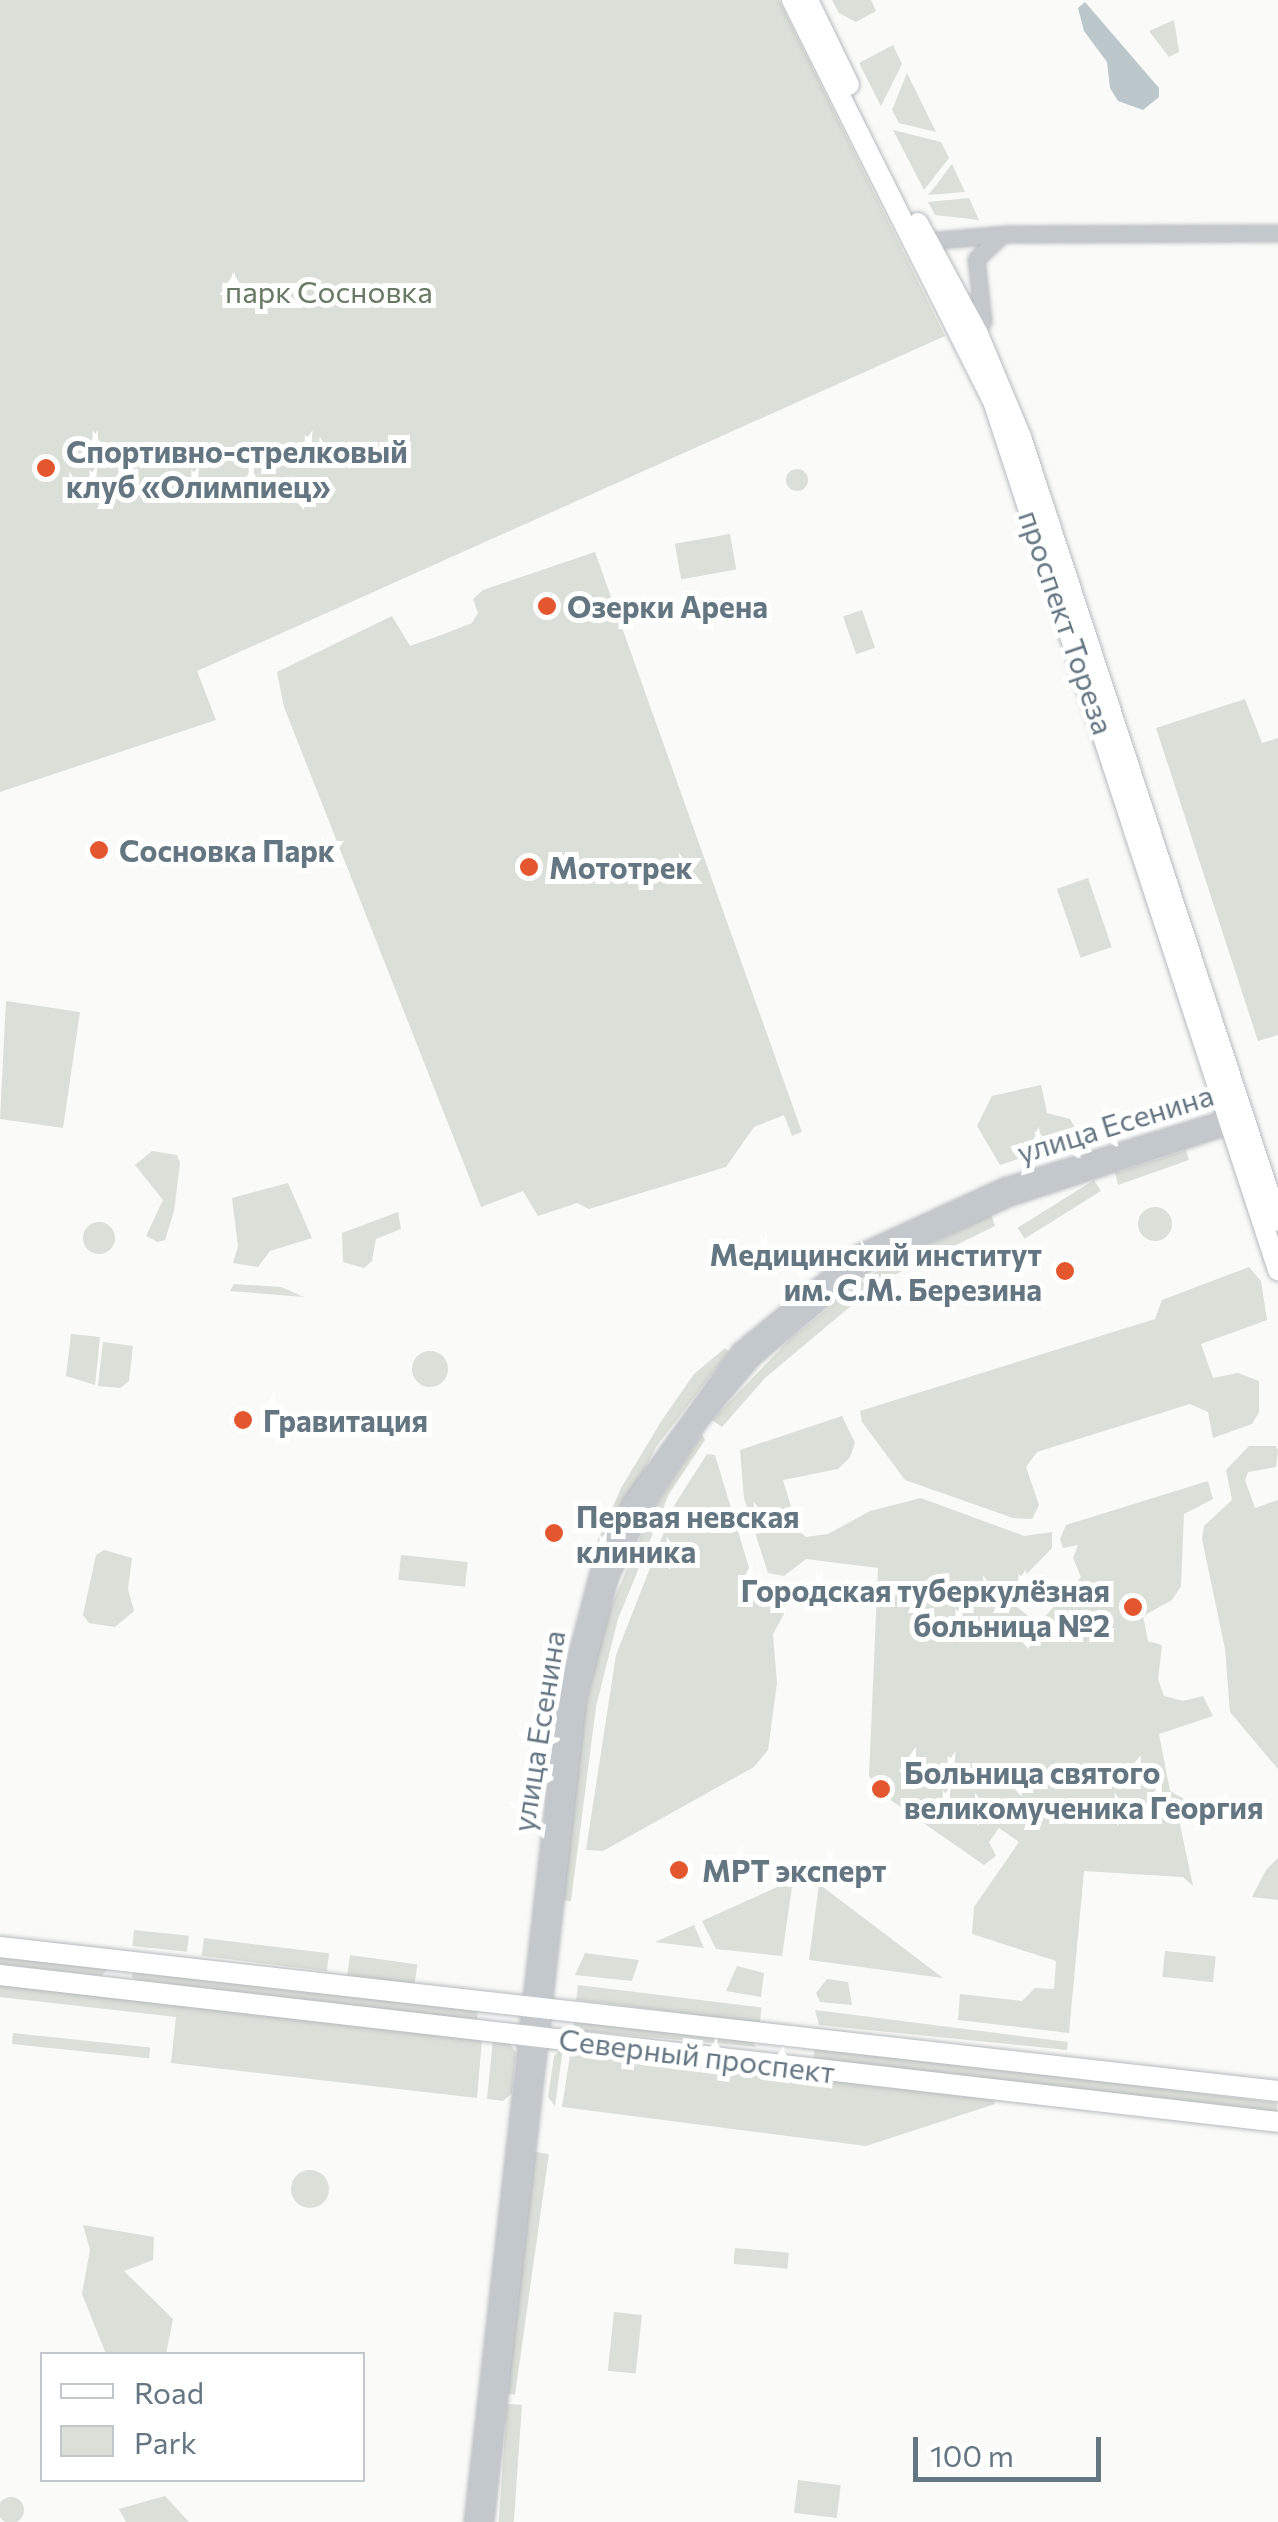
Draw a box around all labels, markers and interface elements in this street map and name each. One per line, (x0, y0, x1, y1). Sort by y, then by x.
park label: парк Сосновка (225, 273, 433, 309)
place label: Спортивно-стрелковый клуб «Олимпиец» (66, 433, 408, 504)
marker: Спортивно-стрелковый клуб «Олимпиец» (35, 457, 57, 479)
street label: проспект Тореза (1012, 505, 1122, 739)
place label: Озерки Арена (567, 588, 768, 624)
marker: Озерки Арена (536, 595, 558, 617)
place label: Сосновка Парк (119, 832, 335, 868)
marker: Сосновка Парк (88, 839, 110, 861)
place label: Мототрек (549, 849, 693, 885)
marker: Мототрек (518, 856, 540, 878)
street label: улица Есенина (1013, 1076, 1217, 1170)
place label: Медицинский институт им. С.М. Березина (709, 1236, 1042, 1306)
marker: Медицинский институт им. С.М. Березина (1052, 1258, 1078, 1284)
place label: Гравитация (263, 1402, 428, 1438)
marker: Гравитация (232, 1409, 254, 1431)
place label: Первая невская клиника (576, 1498, 800, 1568)
marker: Первая невская клиника (541, 1520, 567, 1546)
place label: Городская туберкулёзная больница №2 (741, 1572, 1110, 1642)
marker: Городская туберкулёзная больница №2 (1120, 1594, 1146, 1620)
street label: улица Есенина (504, 1628, 572, 1834)
place label: Больница святого великомученика Георгия (904, 1754, 1263, 1824)
marker: Больница святого великомученика Георгия (868, 1776, 894, 1802)
place label: МРТ эксперт (702, 1852, 886, 1888)
marker: МРТ эксперт (666, 1857, 692, 1883)
street label: Северный проспект (557, 2020, 837, 2090)
legend (40, 2352, 365, 2482)
text: Road (134, 2373, 204, 2410)
scale bar (918, 2417, 1106, 2479)
text: Park (134, 2423, 197, 2460)
text: 100 m (930, 2436, 1014, 2473)

